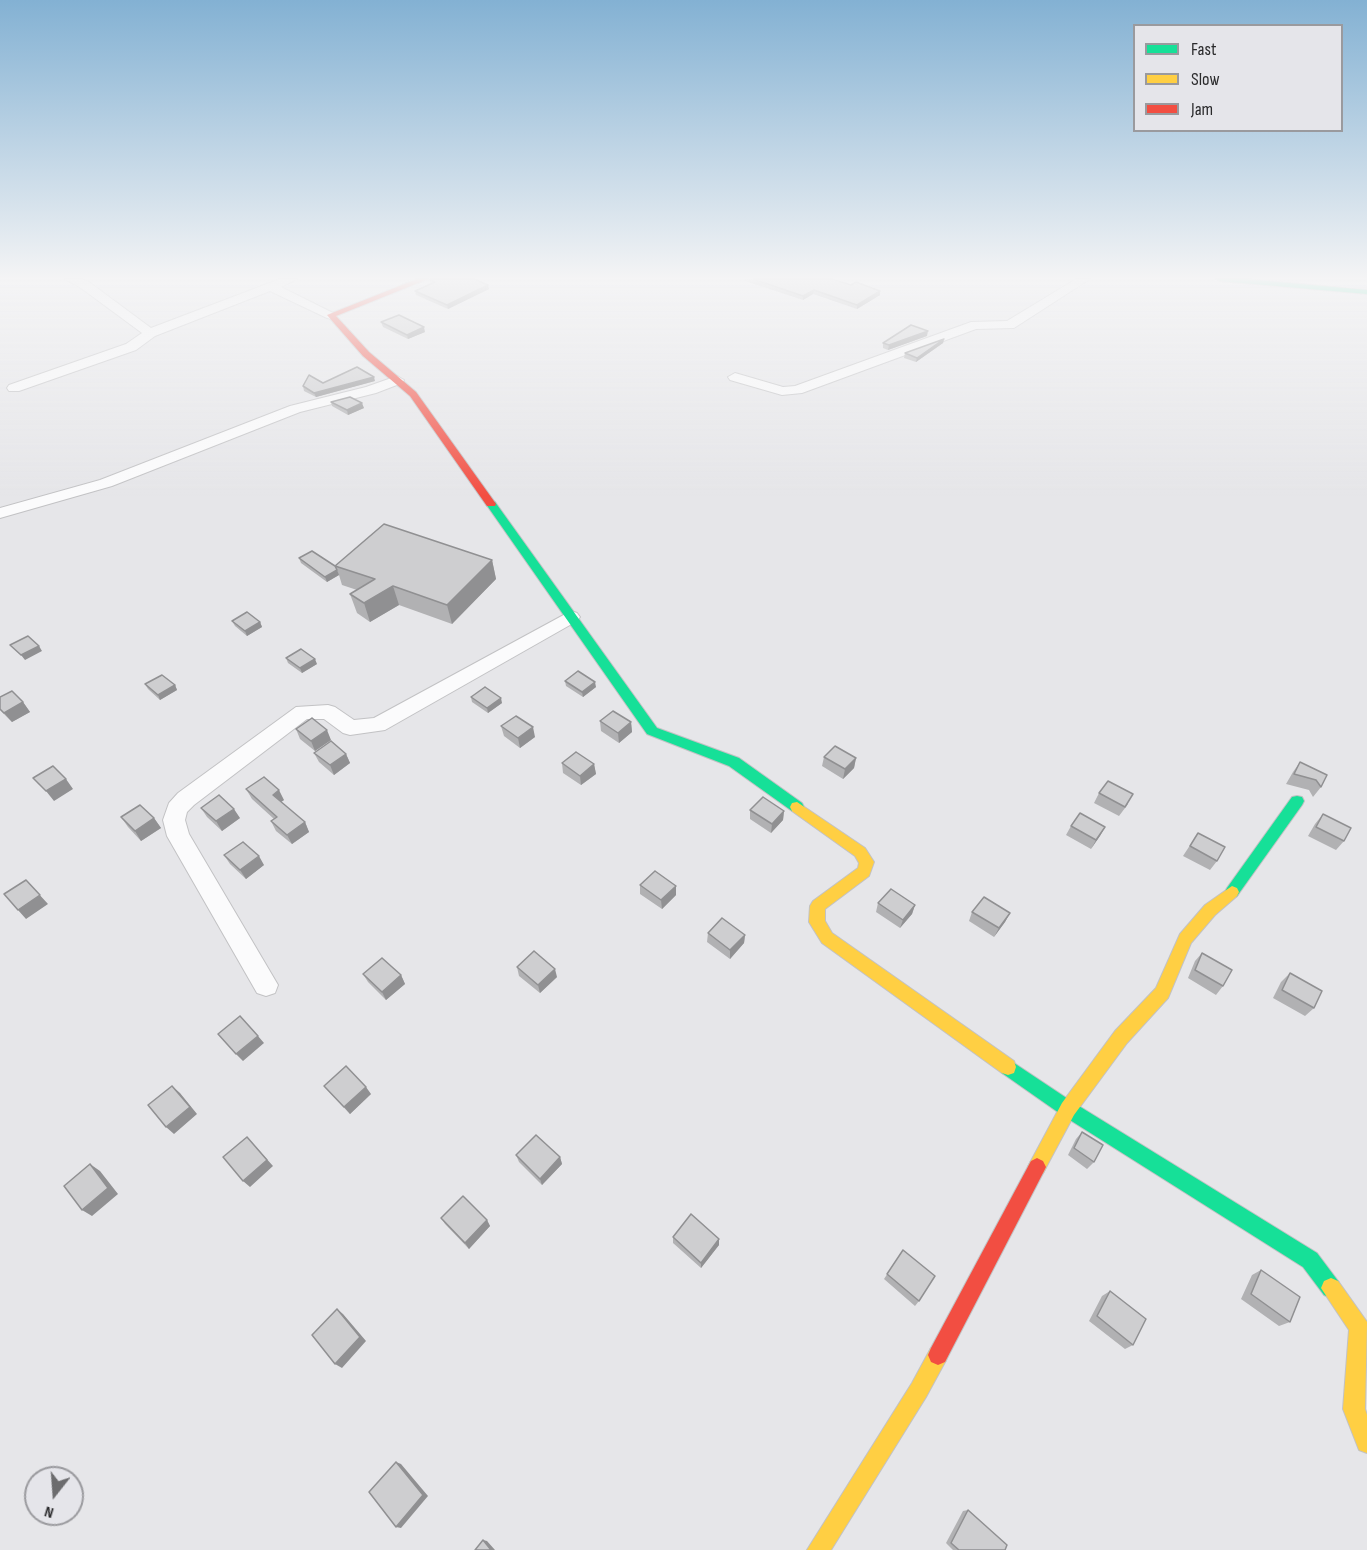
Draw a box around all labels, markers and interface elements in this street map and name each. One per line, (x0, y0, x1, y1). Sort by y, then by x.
legend (1133, 24, 1343, 132)
text: Fast (1191, 39, 1216, 60)
text: Slow (1191, 69, 1220, 90)
text: Jam (1191, 99, 1213, 120)
north arrow (24, 1466, 84, 1526)
text: N (42, 1501, 56, 1522)

